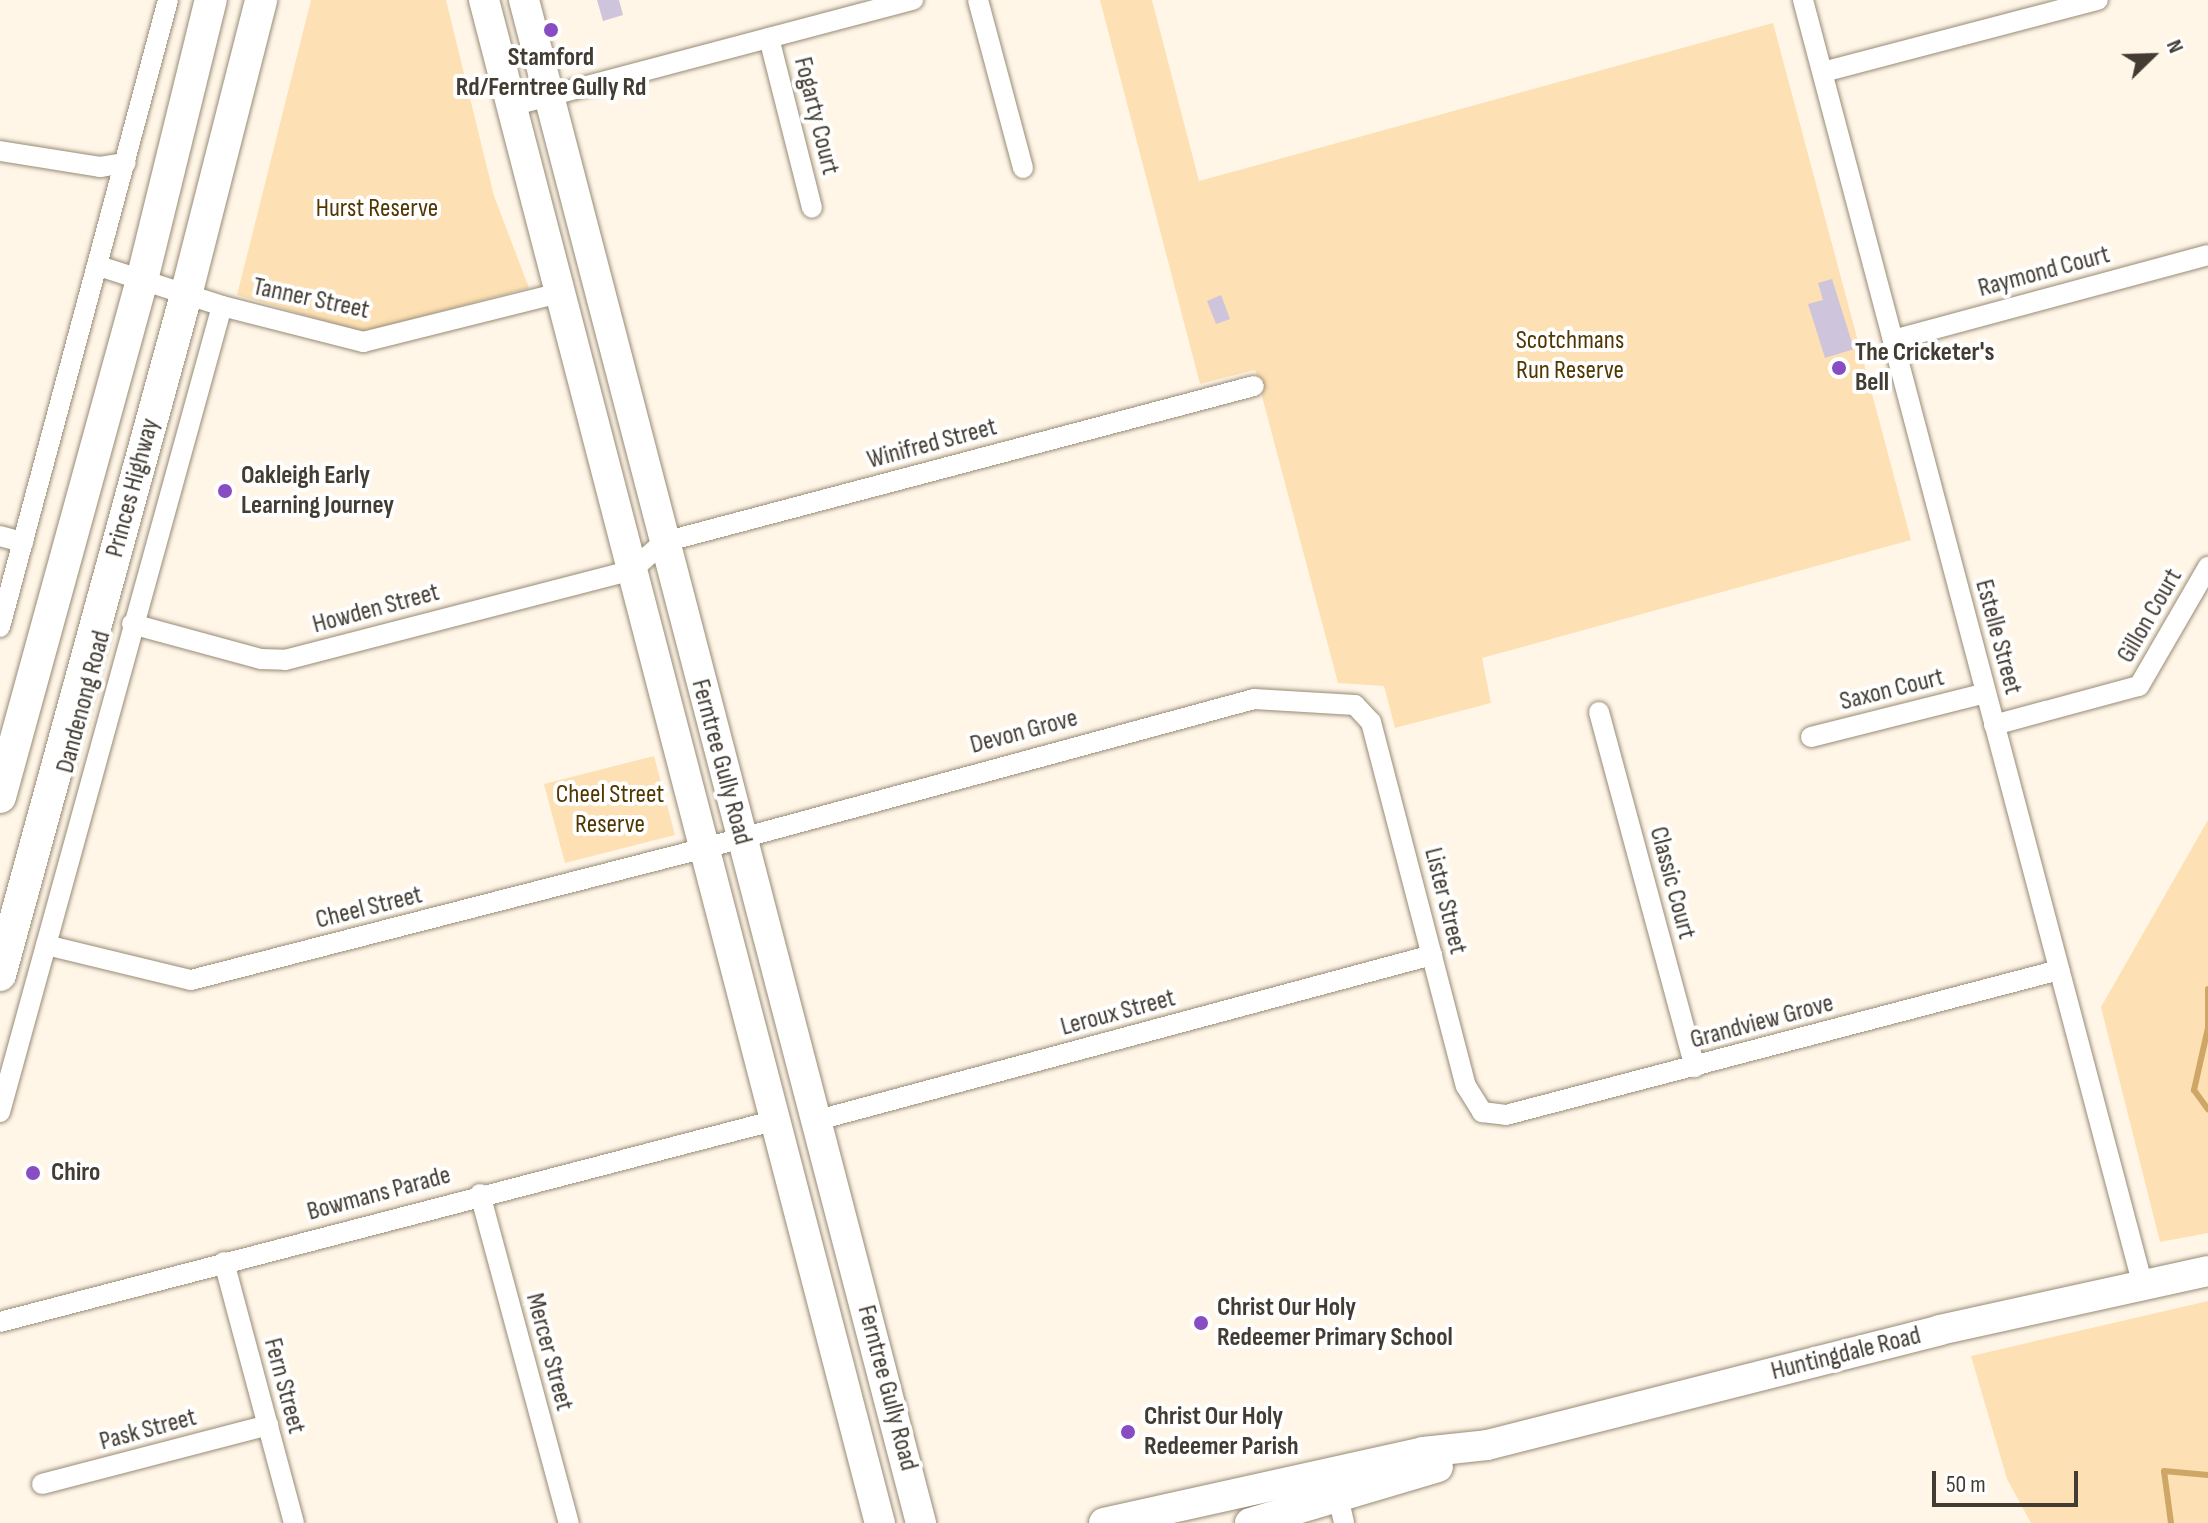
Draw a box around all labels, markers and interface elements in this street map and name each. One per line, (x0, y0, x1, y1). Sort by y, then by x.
north arrow (2112, 16, 2192, 96)
marker: Stamford Rd/Ferntree Gully Rd (542, 21, 560, 39)
text: N (2160, 36, 2189, 57)
place label: Stamford Rd/Ferntree Gully Rd (456, 42, 646, 104)
street label: Fogarty Court (786, 54, 846, 178)
park label: Hurst Reserve (316, 193, 438, 225)
street label: Raymond Court (1975, 239, 2113, 305)
street label: Tanner Street (250, 271, 372, 327)
park label: Scotchmans Run Reserve (1516, 325, 1624, 386)
place label: The Cricketer's Bell (1855, 337, 1994, 398)
marker: The Cricketer's Bell (1830, 359, 1848, 377)
street label: Winifred Street (864, 412, 1000, 476)
street label: Princes Highway (100, 415, 166, 561)
place label: Oakleigh Early Learning Journey (241, 460, 394, 522)
marker: Oakleigh Early Learning Journey (216, 482, 234, 500)
street label: Gillon Court (2111, 563, 2189, 669)
street label: Estelle Street (1968, 576, 2028, 698)
street label: Howden Street (309, 577, 443, 641)
street label: Dandenong Road (50, 627, 118, 777)
street label: Saxon Court (1837, 662, 1947, 718)
street label: Ferntree Gully Road (684, 676, 758, 848)
street label: Devon Grove (967, 703, 1081, 761)
park label: Cheel Street Reserve (556, 779, 664, 840)
street label: Classic Court (1642, 823, 1702, 943)
street label: Lister Street (1417, 845, 1473, 957)
street label: Cheel Street (313, 880, 425, 936)
street label: Leroux Street (1057, 983, 1179, 1043)
street label: Grandview Grove (1687, 988, 1837, 1056)
place label: Chiro (51, 1157, 100, 1189)
street label: Bowmans Parade (304, 1160, 454, 1228)
marker: Chiro (22, 1162, 44, 1184)
street label: Mercer Street (518, 1290, 580, 1414)
place label: Christ Our Holy Redeemer Primary School (1217, 1292, 1453, 1354)
street label: Ferntree Gully Road (850, 1302, 924, 1474)
marker: Christ Our Holy Redeemer Primary School (1192, 1314, 1210, 1332)
street label: Huntingdale Road (1768, 1320, 1924, 1388)
street label: Fern Street (256, 1335, 312, 1437)
place label: Christ Our Holy Redeemer Parish (1144, 1401, 1299, 1462)
street label: Pask Street (96, 1402, 200, 1458)
marker: Christ Our Holy Redeemer Parish (1119, 1423, 1137, 1441)
scale bar (1936, 1455, 2082, 1505)
text: 50 m (1946, 1470, 1986, 1499)

